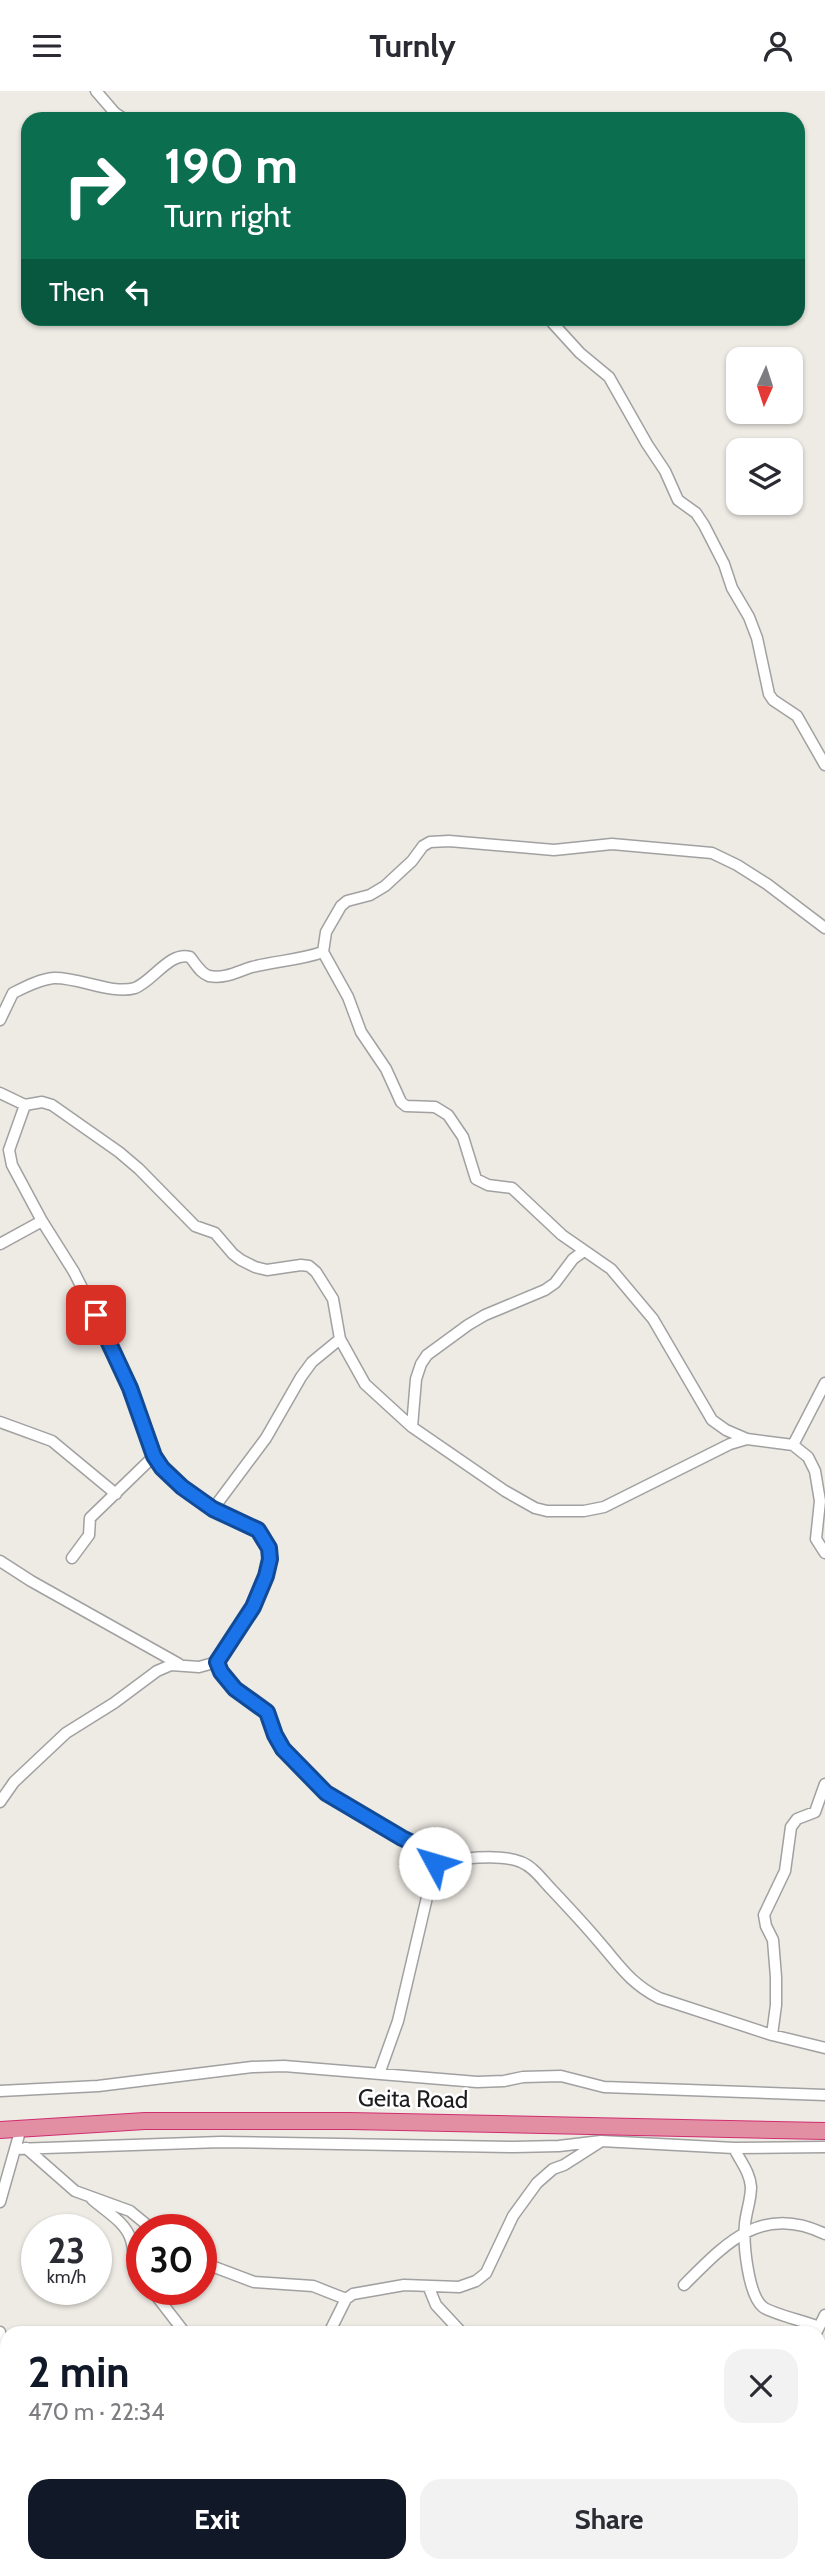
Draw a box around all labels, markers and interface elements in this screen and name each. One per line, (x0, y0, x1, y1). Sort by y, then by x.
text: Turnly (369, 26, 456, 65)
icon: menu (28, 27, 66, 65)
icon: person (759, 27, 797, 65)
text: 190 m (164, 136, 298, 195)
icon: right (49, 140, 140, 231)
text: Turn right (164, 196, 291, 235)
icon: left (119, 273, 157, 311)
text: Then (49, 276, 105, 308)
north arrow (726, 347, 803, 423)
map controls (726, 347, 803, 515)
button: layers (726, 438, 803, 515)
pin (66, 1285, 126, 1345)
icon: arrive (77, 1296, 115, 1334)
position arrow (398, 1826, 472, 1900)
street label: Geita Road (358, 2083, 468, 2114)
speed limit sign: 30 (126, 2214, 217, 2305)
text: 23 (48, 2229, 85, 2272)
text: km/h (47, 2266, 86, 2288)
text: 2 min (28, 2346, 129, 2398)
button: close (724, 2349, 798, 2423)
text: 470 m · 22:34 (28, 2398, 165, 2426)
button: Exit (28, 2479, 406, 2559)
button: Share (420, 2479, 798, 2559)

